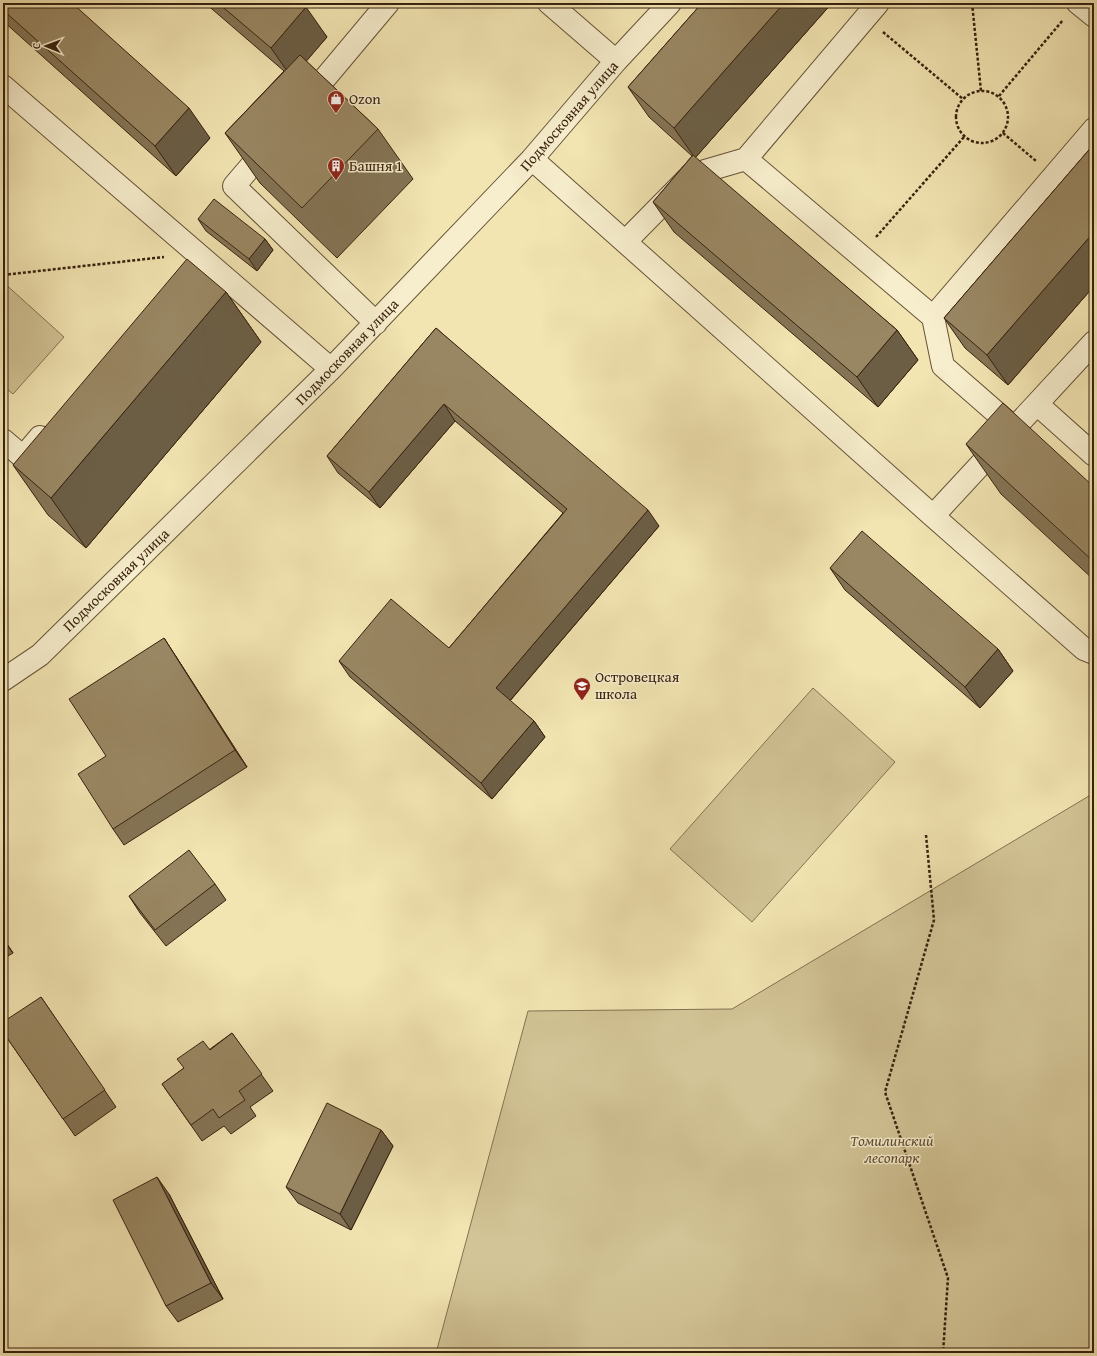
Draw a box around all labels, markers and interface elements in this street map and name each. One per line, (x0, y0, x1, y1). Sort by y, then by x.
north arrow (26, 26, 66, 66)
text: С (28, 43, 44, 49)
street label: Подмосковная улица (515, 55, 623, 176)
place label: Ozon (349, 88, 381, 109)
shop icon: Ozon (326, 89, 346, 114)
place label: Башня 1 (349, 155, 403, 176)
building icon: Башня 1 (326, 156, 346, 181)
street label: Подмосковная улица (290, 293, 404, 409)
street label: Подмосковная улица (58, 523, 174, 636)
place label: Островецкая школа (595, 666, 680, 704)
school or university icon: Островецкая школа (572, 676, 592, 701)
park label: Томилинский лесопарк (850, 1130, 934, 1168)

